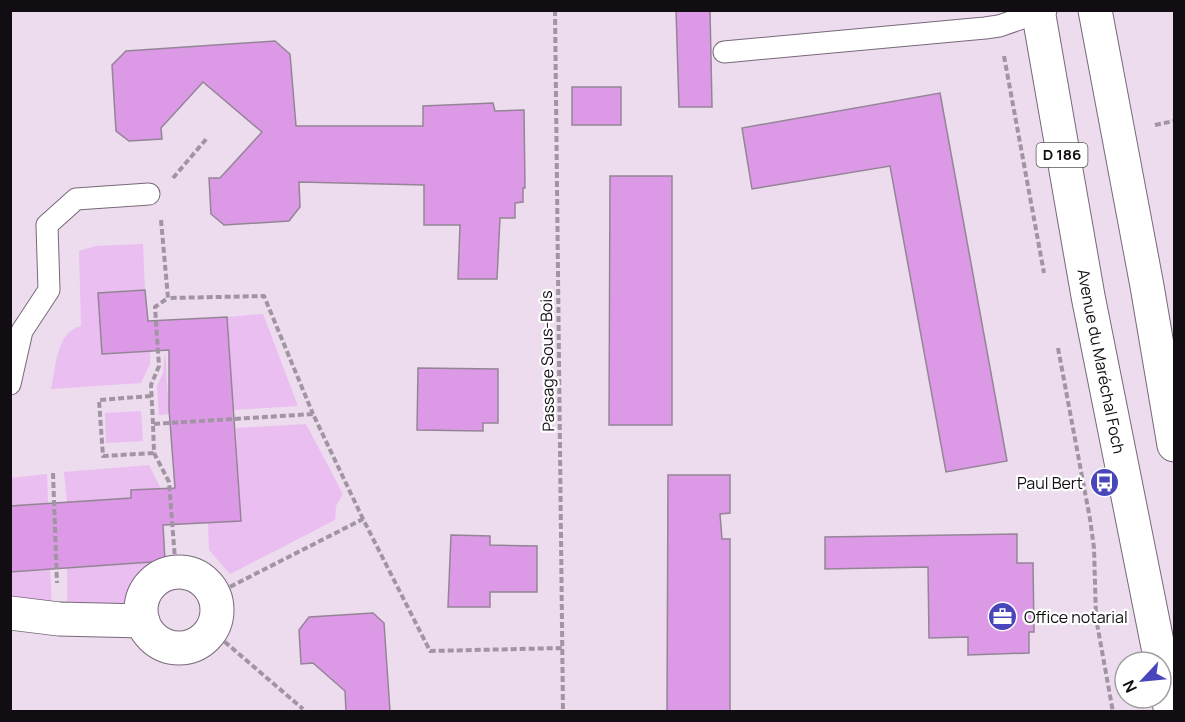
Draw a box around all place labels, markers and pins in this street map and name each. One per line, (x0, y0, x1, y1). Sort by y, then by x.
bus stop icon: Paul Bert (1088, 467, 1120, 499)
place label: Paul Bert (1017, 472, 1083, 494)
office icon: Office notarial (987, 601, 1019, 633)
place label: Office notarial (1024, 606, 1128, 628)

